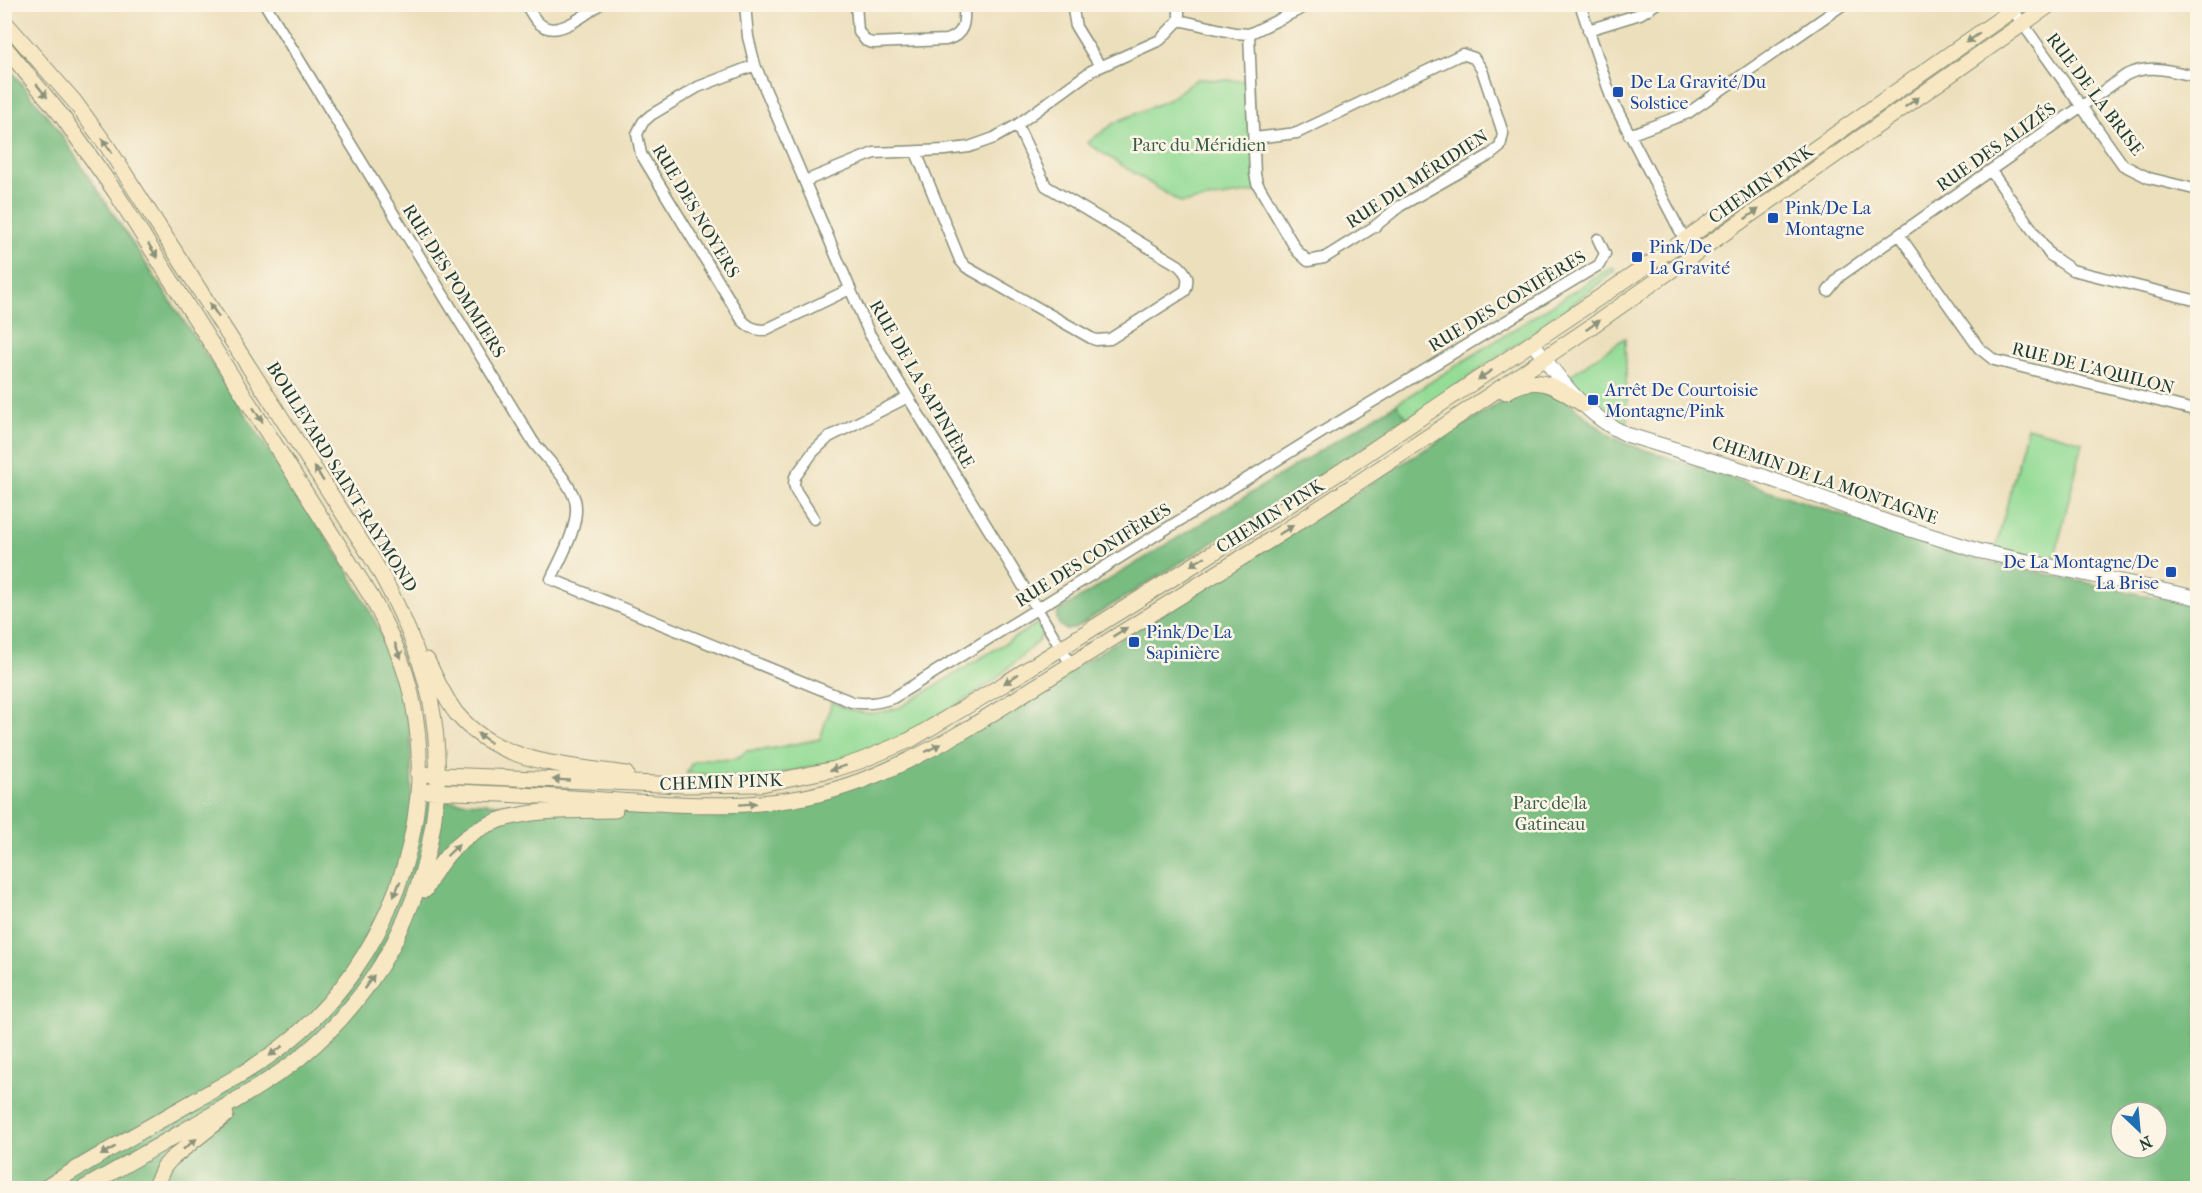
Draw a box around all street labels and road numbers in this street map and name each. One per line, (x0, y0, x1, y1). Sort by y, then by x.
street label: RUE DE LA BRISE (2042, 29, 2148, 160)
street label: RUE DES ALIZÉS (1932, 98, 2060, 196)
street label: RUE DU MÉRIDIEN (1342, 125, 1493, 233)
street label: CHEMIN PINK (1705, 140, 1818, 228)
street label: RUE DES NOYERS (647, 141, 744, 282)
street label: RUE DES POMMIERS (398, 201, 509, 362)
street label: RUE DES CONIFÈRES (1424, 245, 1590, 357)
street label: RUE DE LA SAPINIÈRE (865, 296, 979, 472)
street label: RUE DE L'AQUILON (2009, 338, 2177, 399)
street label: BOULEVARD SAINT-RAYMOND (262, 358, 421, 596)
street label: CHEMIN DE LA MONTAGNE (1709, 432, 1941, 529)
street label: CHEMIN PINK (1213, 474, 1329, 558)
street label: RUE DES CONIFÈRES (1011, 498, 1175, 612)
street label: CHEMIN PINK (659, 770, 784, 795)

